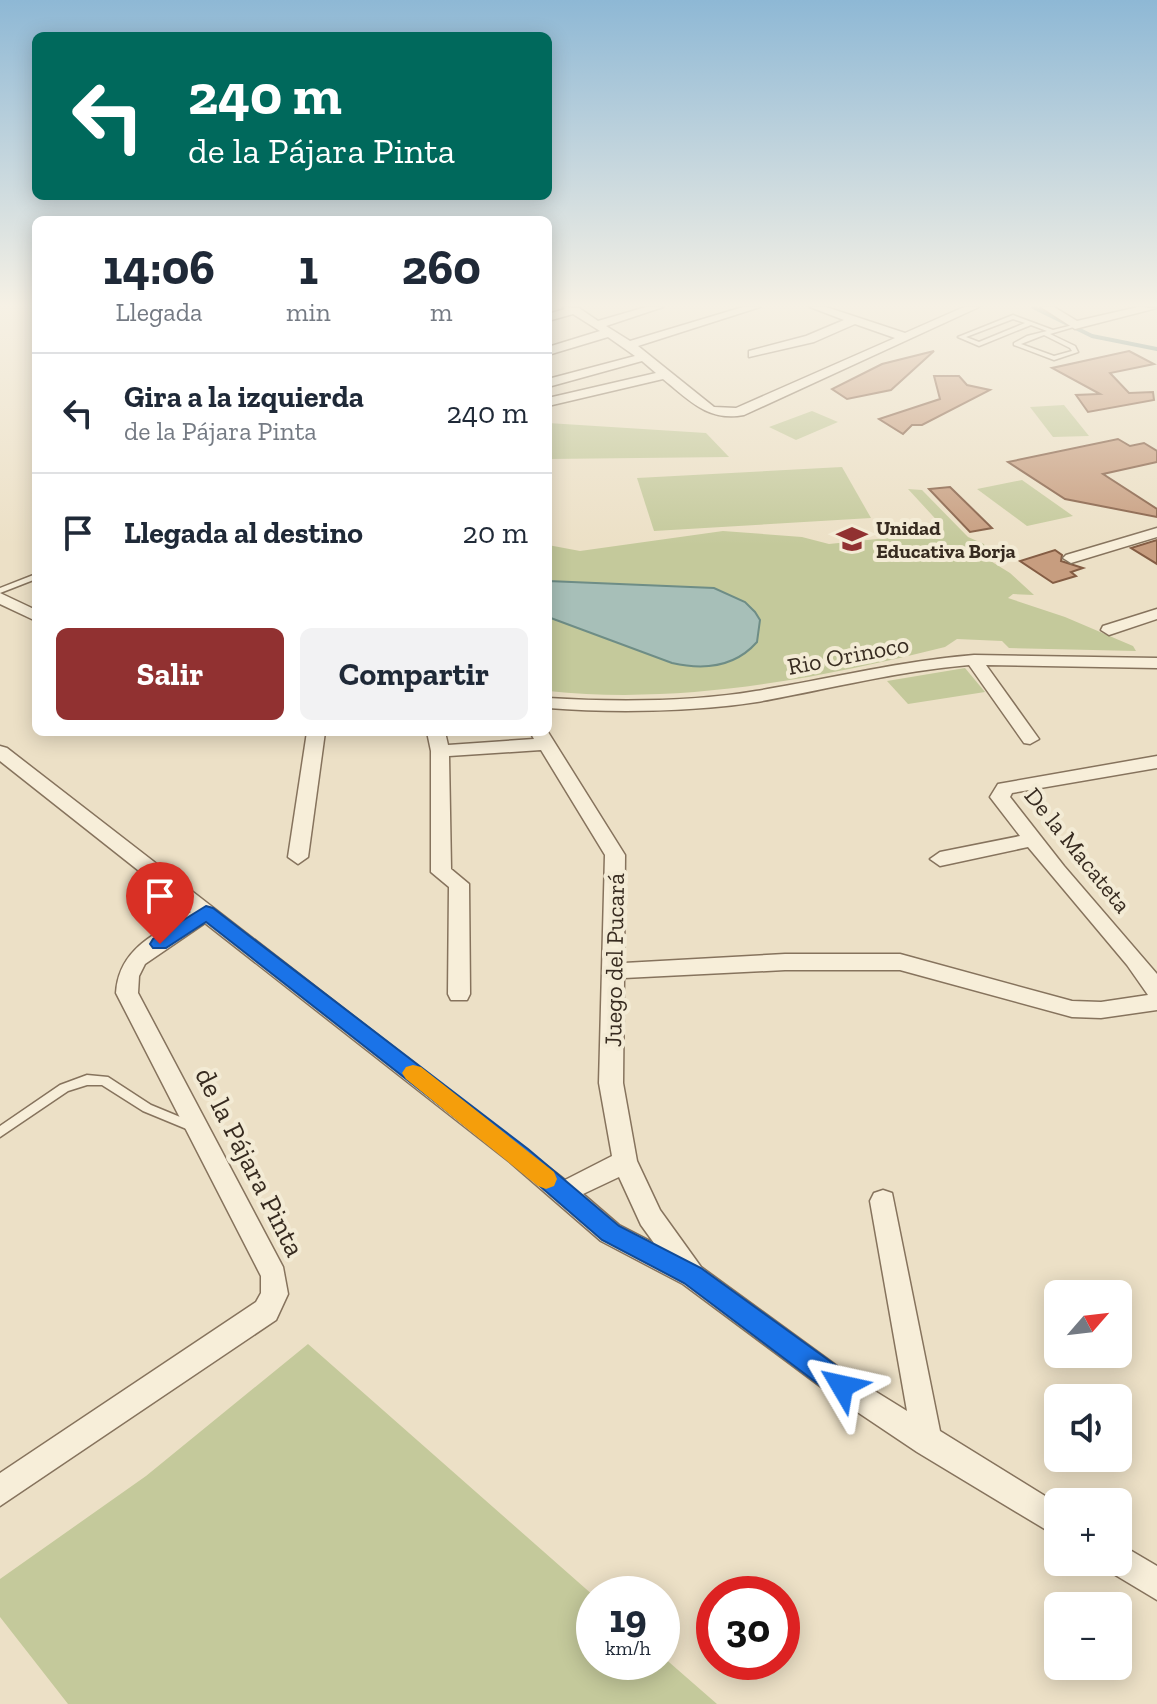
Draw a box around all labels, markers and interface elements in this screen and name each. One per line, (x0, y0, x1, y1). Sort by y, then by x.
text: 240 m (188, 61, 342, 128)
icon: left (56, 64, 160, 168)
text: de la Pájara Pinta (188, 129, 455, 172)
text: 14:06 (103, 239, 215, 296)
text: 1 (299, 239, 318, 296)
text: 260 (402, 239, 481, 296)
text: Llegada (116, 296, 203, 328)
text: min (286, 296, 331, 328)
text: m (430, 296, 453, 328)
text: Gira a la izquierda (124, 379, 364, 415)
icon: left (56, 391, 100, 435)
text: 240 m (446, 395, 528, 431)
text: de la Pájara Pinta (124, 415, 317, 447)
icon: arrive (56, 511, 100, 555)
text: Llegada al destino (124, 515, 363, 551)
text: 20 m (463, 515, 528, 551)
place label: Unidad Educativa Borja (876, 516, 1016, 563)
school or university icon: Unidad Educativa Borja (835, 522, 869, 556)
button: Salir (56, 628, 284, 720)
button: Compartir (300, 628, 528, 720)
street label: Rio Orinoco (785, 629, 911, 681)
street label: De la Macateta (1019, 781, 1138, 919)
pin (126, 862, 194, 944)
street label: Juego del Pucará (598, 872, 630, 1047)
icon: arrive (138, 874, 182, 918)
street label: de la Pájara Pinta (188, 1062, 312, 1262)
north arrow (1044, 1280, 1132, 1368)
map controls (1044, 1280, 1132, 1680)
position arrow (800, 1344, 884, 1428)
button: sound (1044, 1384, 1132, 1472)
button: + (1044, 1488, 1132, 1576)
speed limit sign: 30 (696, 1576, 800, 1680)
button: − (1044, 1592, 1132, 1680)
text: 19 (609, 1594, 647, 1642)
text: km/h (605, 1636, 651, 1660)

